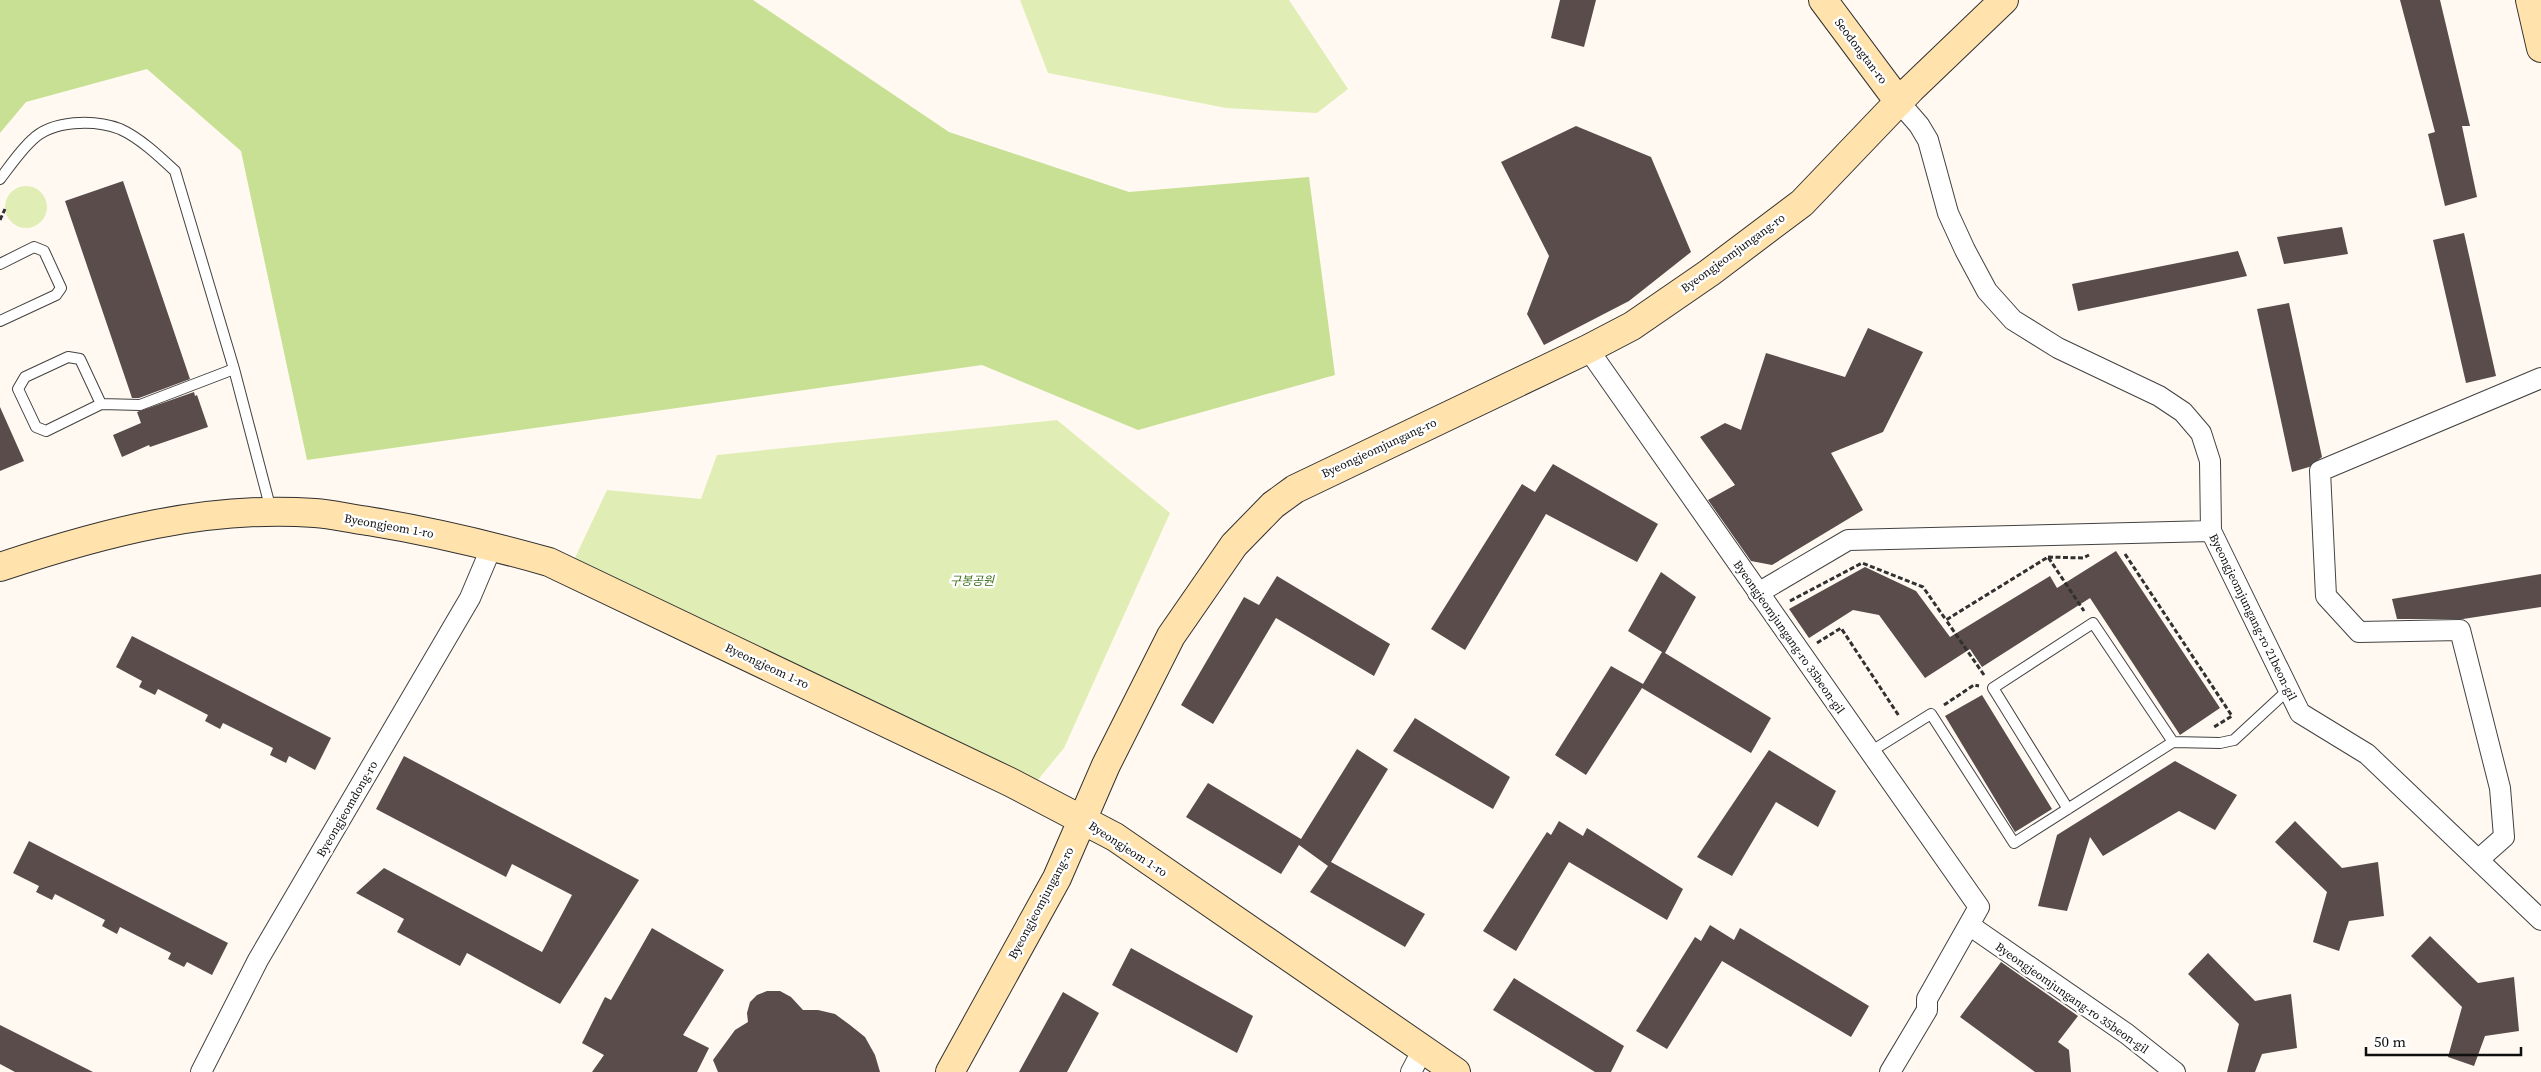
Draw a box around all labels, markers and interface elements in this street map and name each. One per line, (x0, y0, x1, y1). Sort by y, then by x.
street label: Seodongtan-ro (1831, 15, 1891, 87)
street label: Byeongjeomjungang-ro (1678, 210, 1789, 296)
street label: Byeongjeomjungang-ro (1319, 414, 1439, 482)
street label: Byeongjeom 1-ro (343, 510, 435, 542)
street label: Byeongjeomjungang-ro 21beon-gil (2206, 531, 2301, 704)
street label: Byeongjeomjungang-ro 35beon-gil (1730, 557, 1849, 717)
park label: 구봉공원 (950, 573, 995, 589)
street label: Byeongjeom 1-ro (723, 640, 812, 693)
street label: Byeongjeomdong-ro (313, 758, 381, 860)
street label: Byeongjeom 1-ro (1086, 818, 1171, 881)
street label: Byeongjeomjungang-ro (1005, 844, 1078, 962)
street label: Byeongjeomjungang-ro 35beon-gil (1992, 939, 2152, 1058)
scale bar (2366, 1024, 2521, 1056)
text: 50 m (2374, 1031, 2406, 1052)

